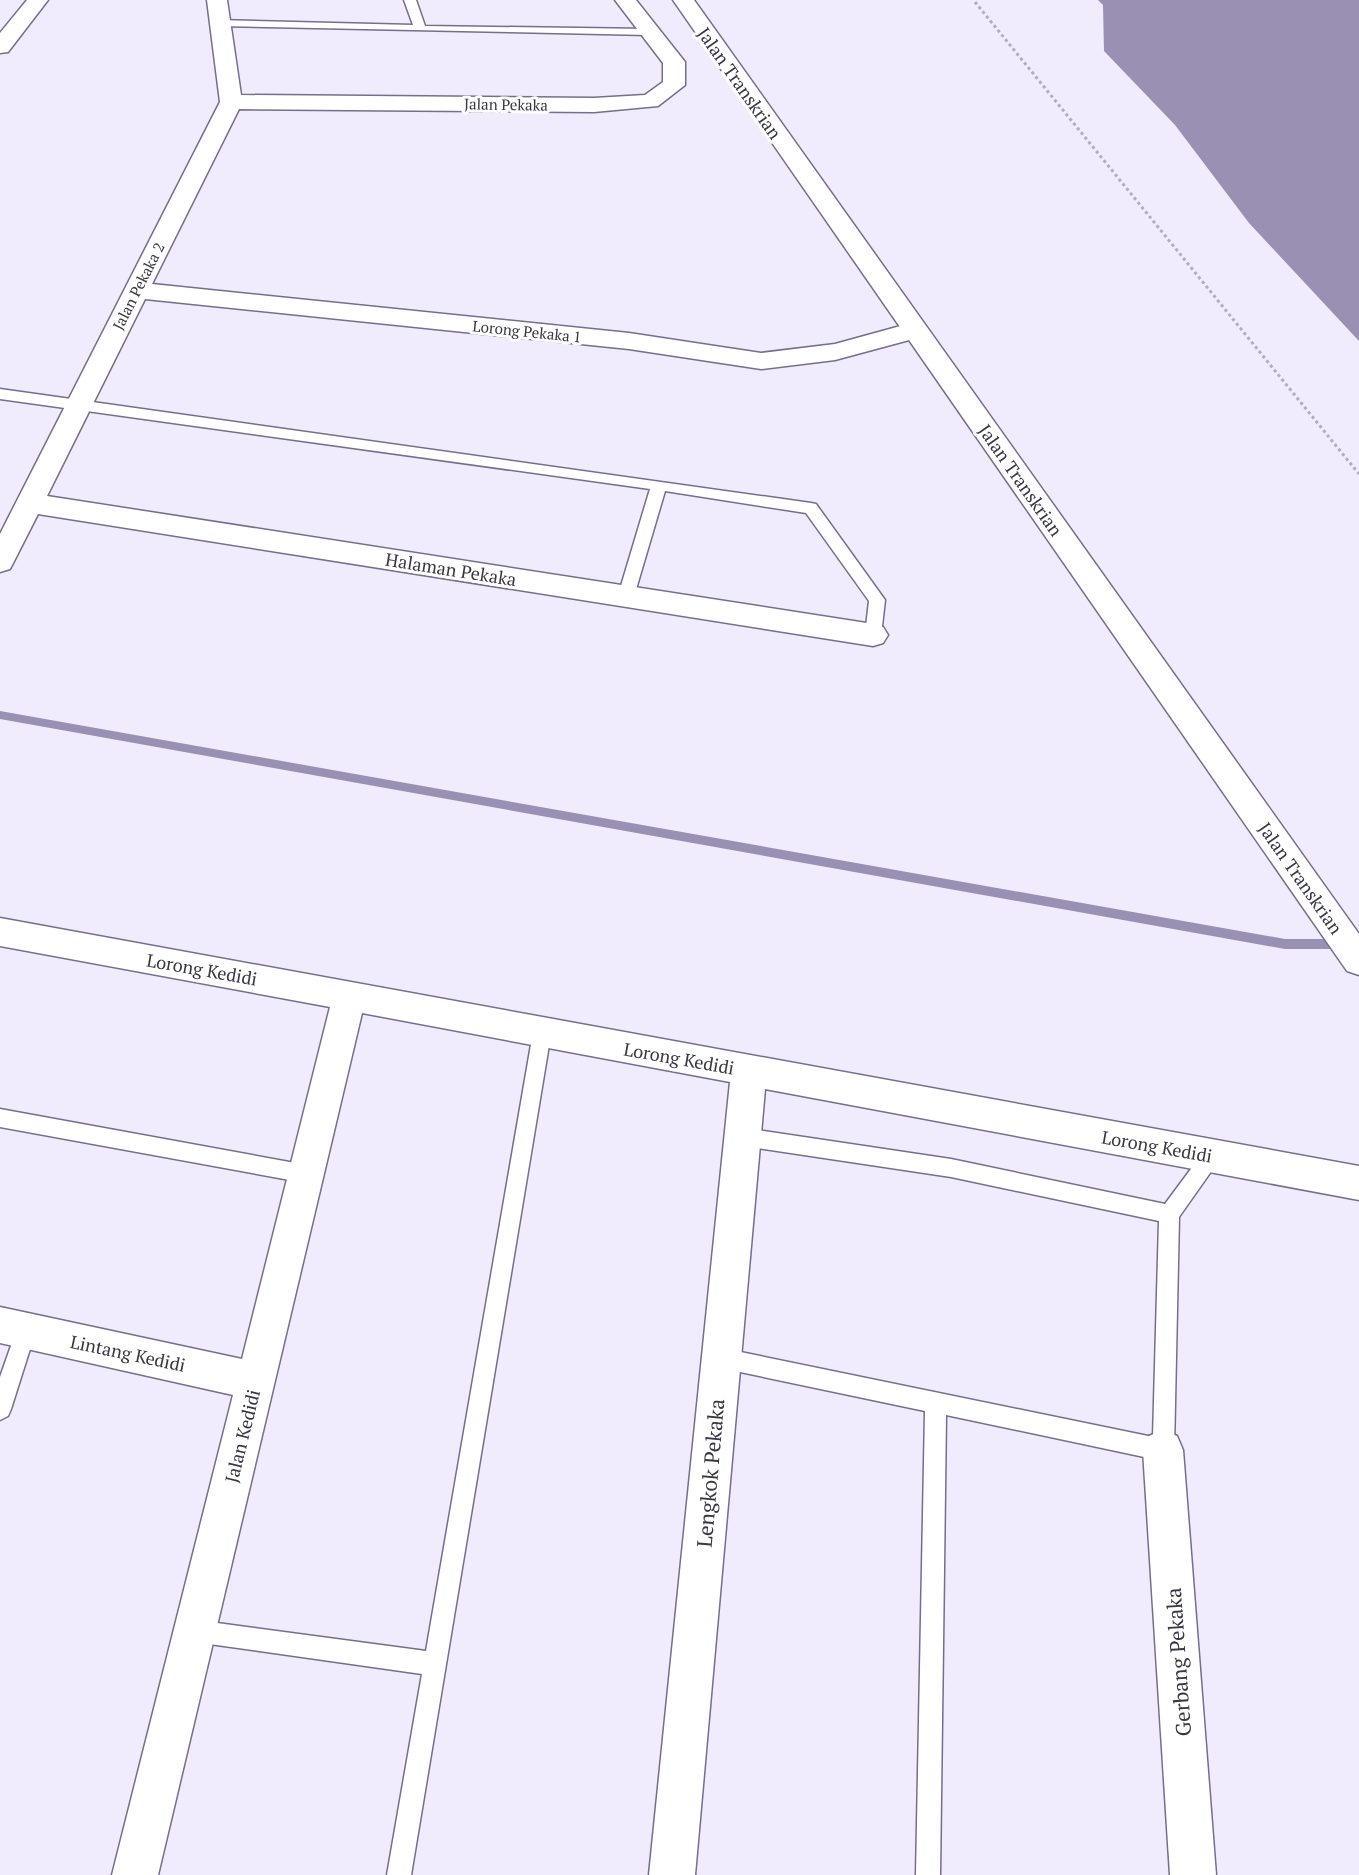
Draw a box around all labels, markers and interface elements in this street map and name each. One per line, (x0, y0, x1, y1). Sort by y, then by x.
street label: Jalan Transkrian (693, 22, 788, 144)
street label: Jalan Pekaka (464, 93, 549, 115)
street label: Jalan Pekaka 2 (107, 239, 169, 333)
street label: Lorong Pekaka 1 (472, 315, 582, 347)
street label: Jalan Transkrian (974, 419, 1069, 541)
street label: Halaman Pekaka (384, 547, 518, 591)
street label: Jalan Transkrian (1254, 817, 1349, 939)
street label: Lorong Kedidi (145, 947, 259, 991)
street label: Lorong Kedidi (622, 1036, 736, 1080)
street label: Lorong Kedidi (1100, 1124, 1214, 1168)
street label: Lintang Kedidi (68, 1329, 188, 1377)
street label: Jalan Kedidi (219, 1387, 265, 1485)
street label: Lengkok Pekaka (690, 1397, 730, 1548)
street label: Gerbang Pekaka (1159, 1586, 1197, 1737)

